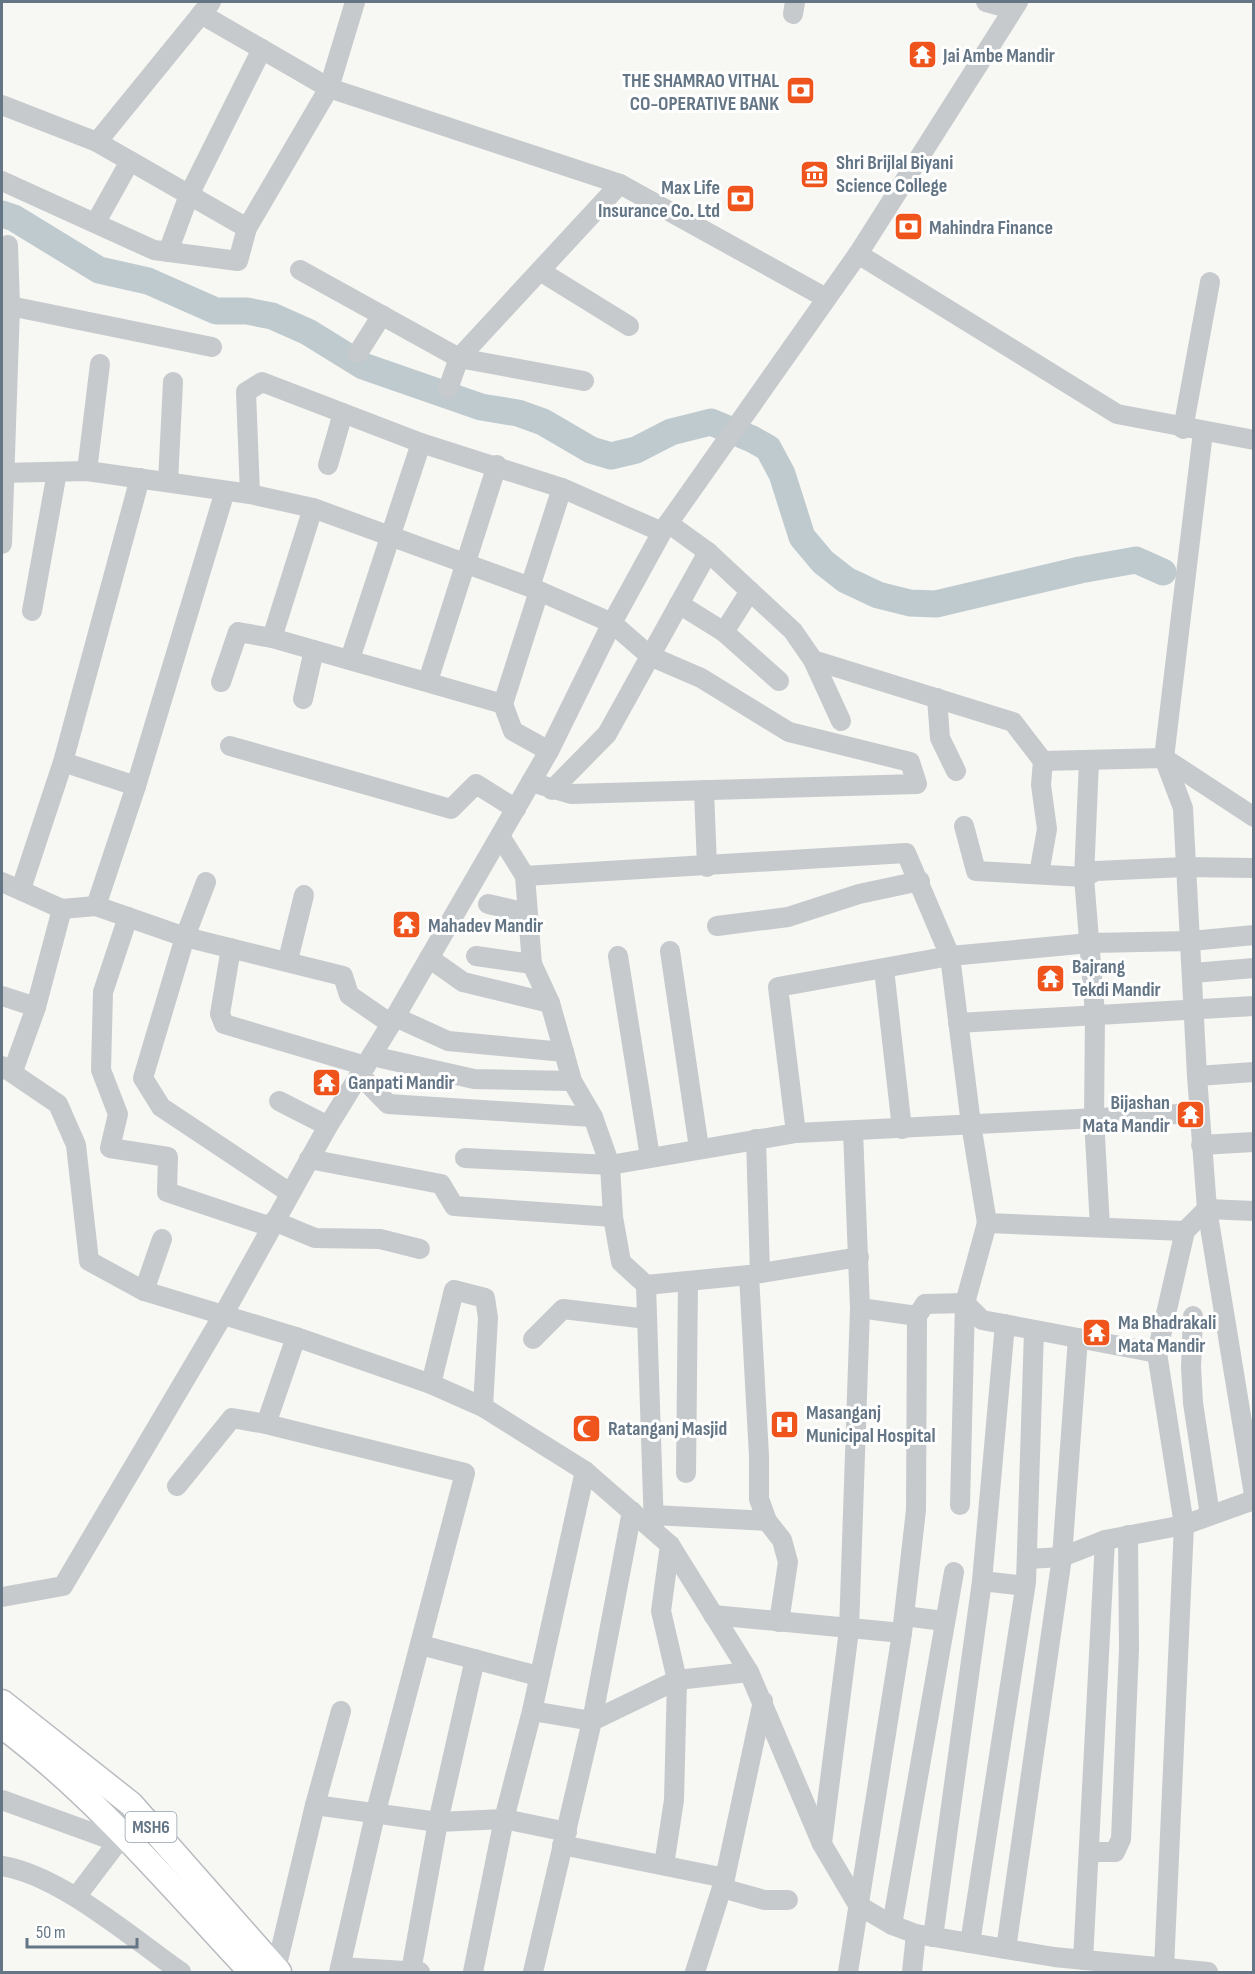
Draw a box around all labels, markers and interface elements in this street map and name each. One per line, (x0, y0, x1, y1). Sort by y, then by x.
temple icon: Jai Ambe Mandir (906, 39, 938, 71)
place label: Jai Ambe Mandir (942, 44, 1055, 68)
place label: THE SHAMRAO VITHAL CO-OPERATIVE BANK (622, 69, 779, 116)
bank icon: THE SHAMRAO VITHAL CO-OPERATIVE BANK (784, 75, 816, 107)
place label: Shri Brijlal Biyani Science College (836, 151, 953, 198)
museum icon: Shri Brijlal Biyani Science College (799, 158, 831, 190)
place label: Max Life Insurance Co. Ltd (598, 176, 720, 223)
bank icon: Max Life Insurance Co. Ltd (725, 183, 757, 215)
bank icon: Mahindra Finance (892, 211, 924, 243)
place label: Mahindra Finance (929, 216, 1053, 240)
temple icon: Mahadev Mandir (391, 909, 423, 941)
place label: Mahadev Mandir (428, 914, 543, 938)
place label: Bajrang Tekdi Mandir (1072, 955, 1161, 1002)
temple icon: Bajrang Tekdi Mandir (1035, 962, 1067, 994)
temple icon: Ganpati Mandir (311, 1066, 343, 1098)
place label: Ganpati Mandir (348, 1071, 455, 1095)
place label: Bijashan Mata Mandir (1083, 1091, 1170, 1138)
temple icon: Bijashan Mata Mandir (1175, 1098, 1207, 1130)
place label: Ma Bhadrakali Mata Mandir (1118, 1311, 1216, 1358)
temple icon: Ma Bhadrakali Mata Mandir (1081, 1317, 1113, 1349)
place label: Masanganj Municipal Hospital (806, 1401, 935, 1448)
hospital icon: Masanganj Municipal Hospital (769, 1408, 801, 1440)
mosque icon: Ratanganj Masjid (571, 1412, 603, 1444)
place label: Ratanganj Masjid (608, 1417, 727, 1441)
road number: MSH6 (126, 1812, 176, 1842)
scale bar (27, 1911, 136, 1949)
text: 50 m (36, 1922, 66, 1943)

